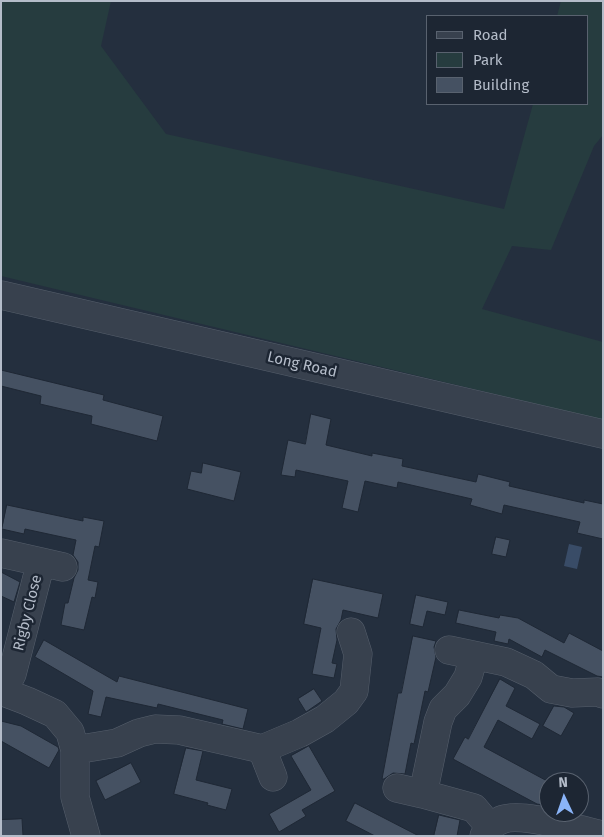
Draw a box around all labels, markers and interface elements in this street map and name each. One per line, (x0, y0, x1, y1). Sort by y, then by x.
legend (426, 15, 589, 105)
text: Road (473, 26, 508, 44)
text: Park (473, 51, 503, 69)
text: Building (473, 76, 529, 94)
street label: Long Road (265, 348, 339, 382)
street label: Rigby Close (10, 573, 46, 653)
north arrow (539, 772, 589, 822)
text: N (558, 774, 568, 791)

